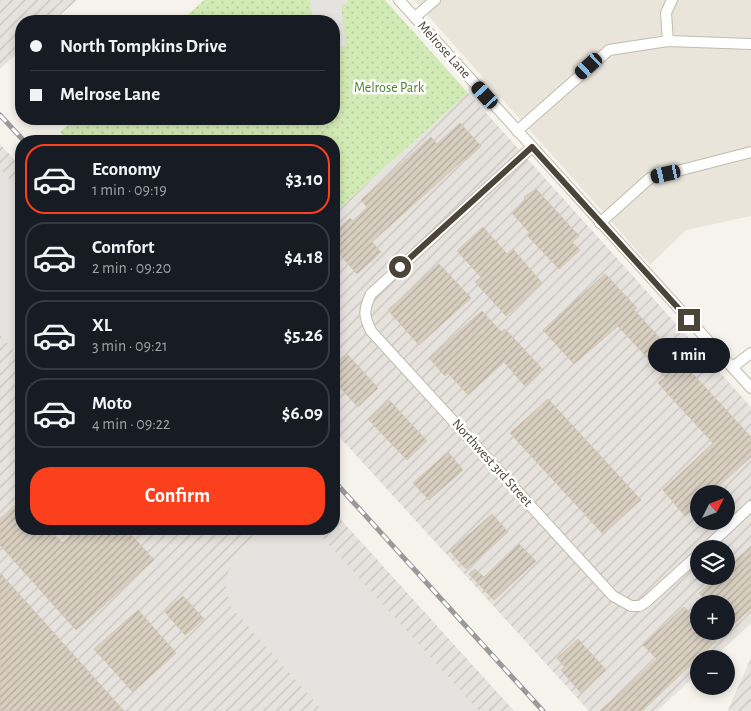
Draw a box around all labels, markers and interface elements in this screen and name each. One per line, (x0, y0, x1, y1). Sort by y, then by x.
street label: Melrose Lane (415, 19, 473, 81)
text: North Tompkins Drive (60, 37, 227, 56)
car (572, 50, 605, 82)
car (469, 79, 500, 111)
park label: Melrose Park (354, 81, 425, 95)
text: Melrose Lane (60, 85, 160, 104)
icon: car (32, 157, 77, 202)
text: Economy (92, 160, 161, 179)
car (649, 163, 682, 185)
text: $3.10 (285, 170, 323, 189)
text: 1 min · 09:19 (92, 182, 167, 198)
icon: car (32, 235, 77, 280)
text: Comfort (92, 238, 154, 257)
text: $4.18 (284, 248, 323, 267)
route start (389, 256, 411, 278)
text: 2 min · 09:20 (92, 260, 171, 276)
route end (678, 309, 700, 331)
icon: car (32, 313, 77, 358)
text: XL (92, 316, 112, 335)
text: $5.26 (284, 326, 323, 345)
text: 3 min · 09:21 (92, 338, 168, 354)
callout: 1 min (648, 338, 730, 372)
text: 1 min (672, 347, 706, 363)
icon: car (32, 391, 77, 436)
text: Moto (92, 394, 132, 413)
text: $6.09 (282, 404, 323, 423)
text: 4 min · 09:22 (92, 416, 170, 432)
street label: Northwest 3rd Street (449, 417, 535, 510)
button: Confirm (30, 467, 325, 525)
north arrow (690, 485, 735, 530)
map controls (690, 485, 735, 695)
button: layers (690, 540, 735, 585)
button: + (690, 595, 735, 640)
button: − (690, 650, 735, 695)

